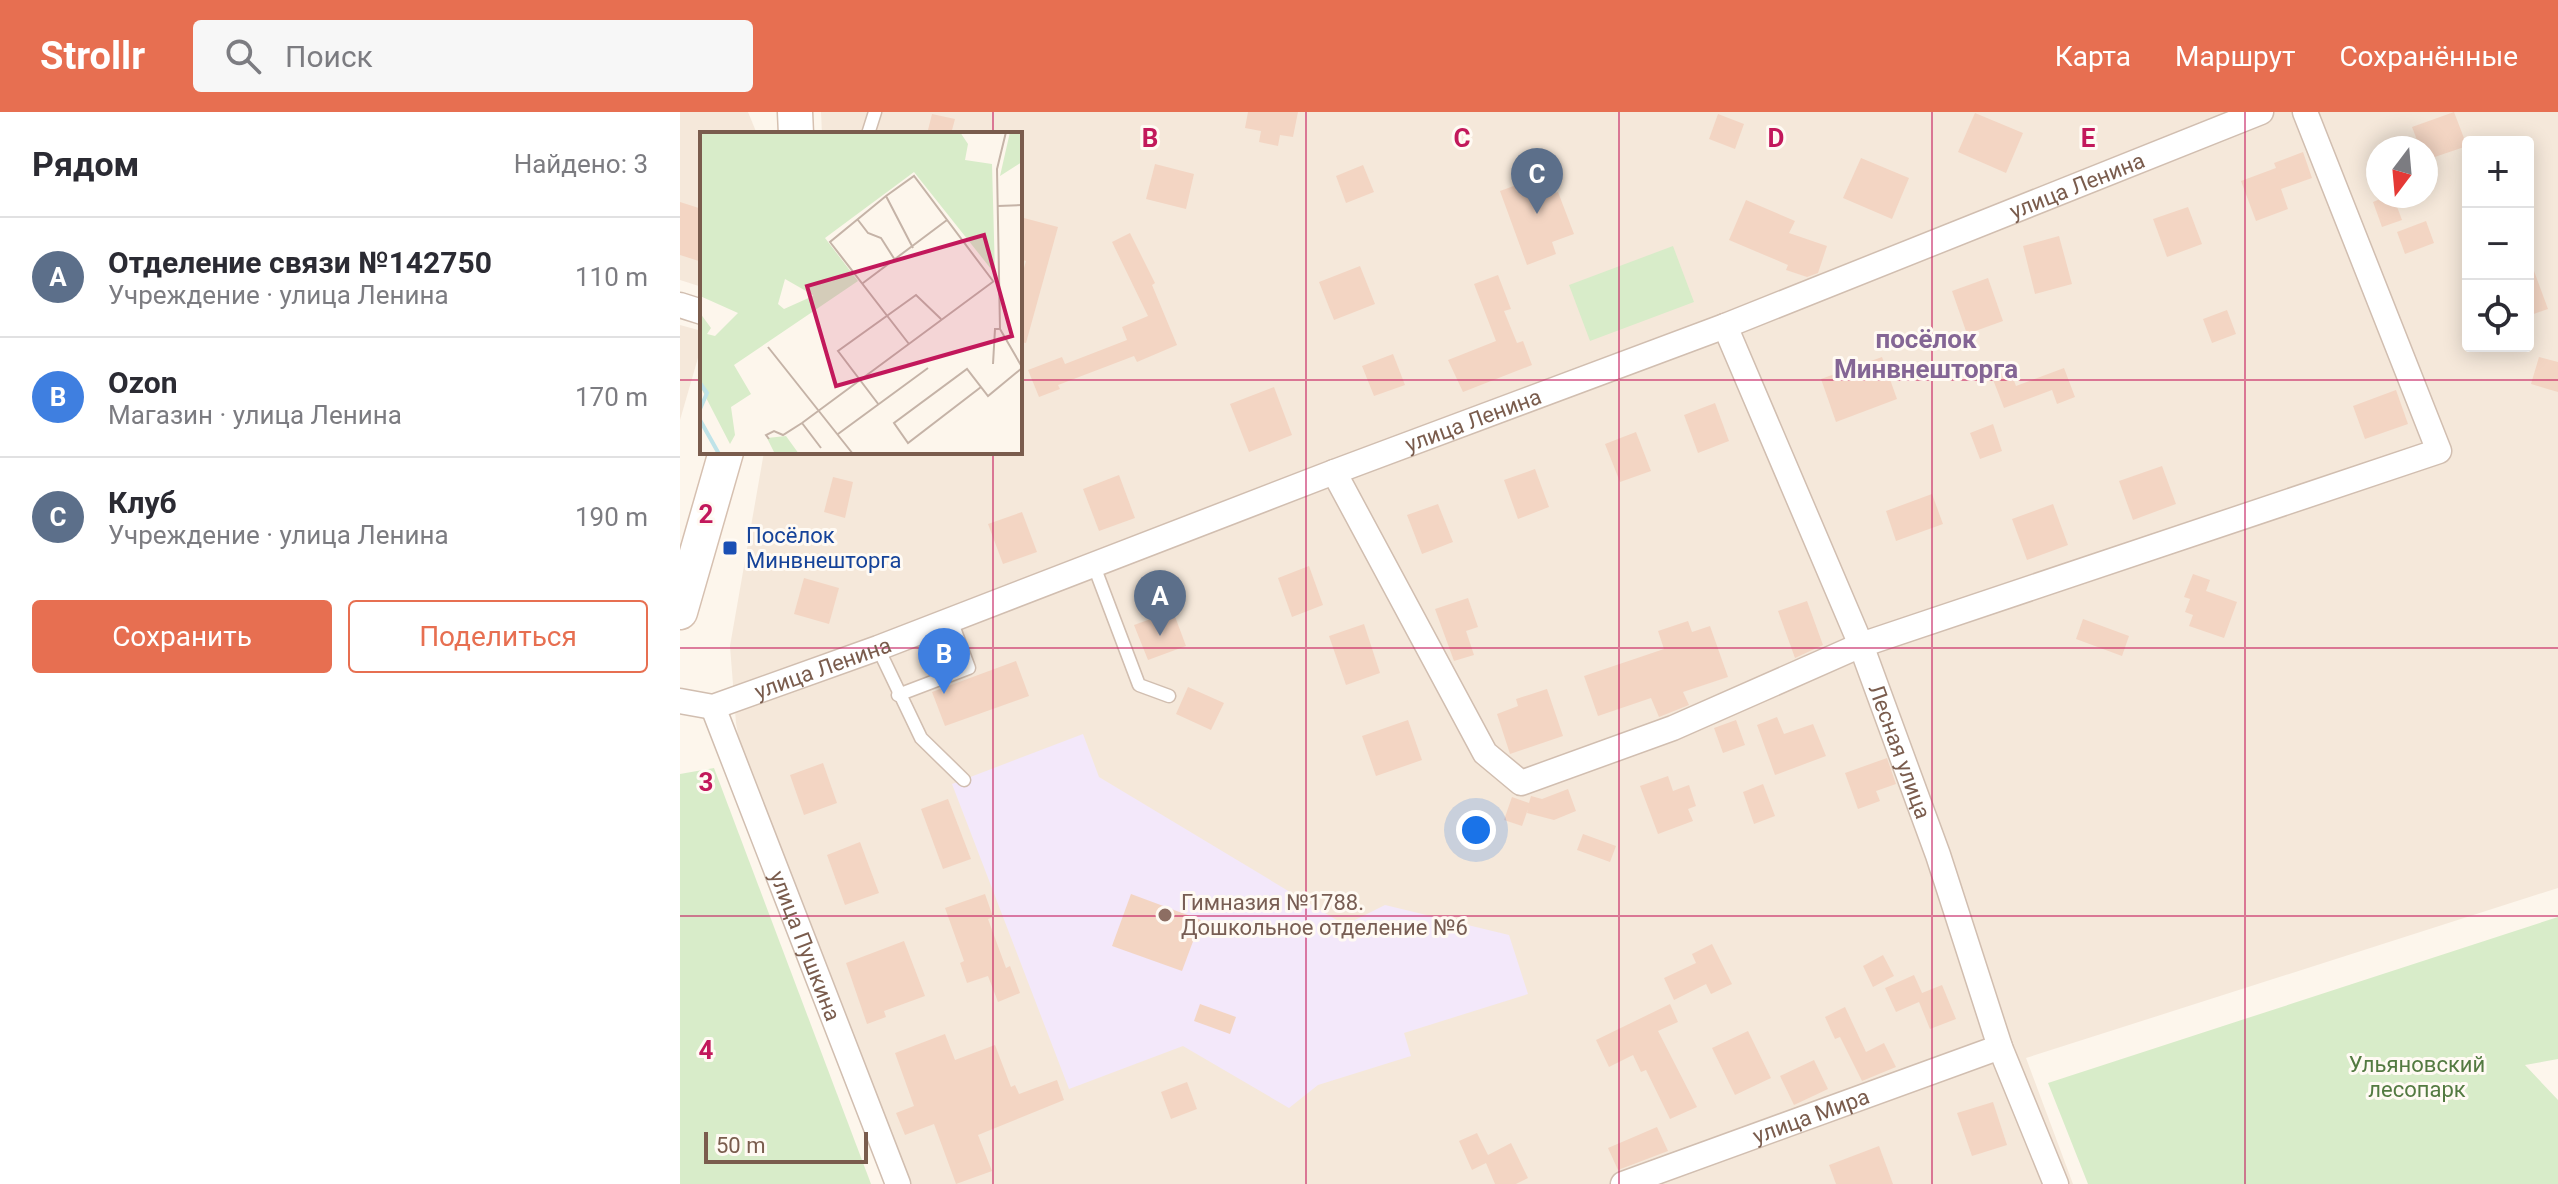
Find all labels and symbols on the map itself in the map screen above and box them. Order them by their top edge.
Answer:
text: B [1142,123,1158,153]
text: C [1453,123,1471,153]
text: D [1768,123,1784,153]
text: E [2081,123,2096,153]
inset map [700,132,1022,454]
north arrow [2366,136,2438,208]
street label: улица Ленина [2006,147,2148,224]
pin: C [1511,148,1563,214]
district label: посёлок Минвнешторга [1834,324,2018,384]
street label: улица Ленина [1402,383,1544,457]
text: 2 [699,499,713,529]
place label: Посёлок Минвнешторга [746,523,902,573]
marker: Посёлок Минвнешторга [721,539,739,557]
pin: A [1134,570,1186,636]
pin: B [918,628,970,694]
street label: улица Ленина [751,632,894,704]
street label: Лесная улица [1864,681,1936,822]
text: 3 [699,767,713,797]
your location [1456,810,1496,850]
street label: улица Пушкина [765,867,846,1024]
place label: Гимназия №1788. Дошкольное отделение №6 [1181,890,1468,940]
marker: Гимназия №1788. Дошкольное отделение №6 [1156,906,1174,924]
text: 4 [699,1035,714,1065]
park label: Ульяновский лесопарк [2349,1052,2485,1102]
street label: улица Мира [1749,1083,1873,1148]
scale bar [704,1128,868,1164]

